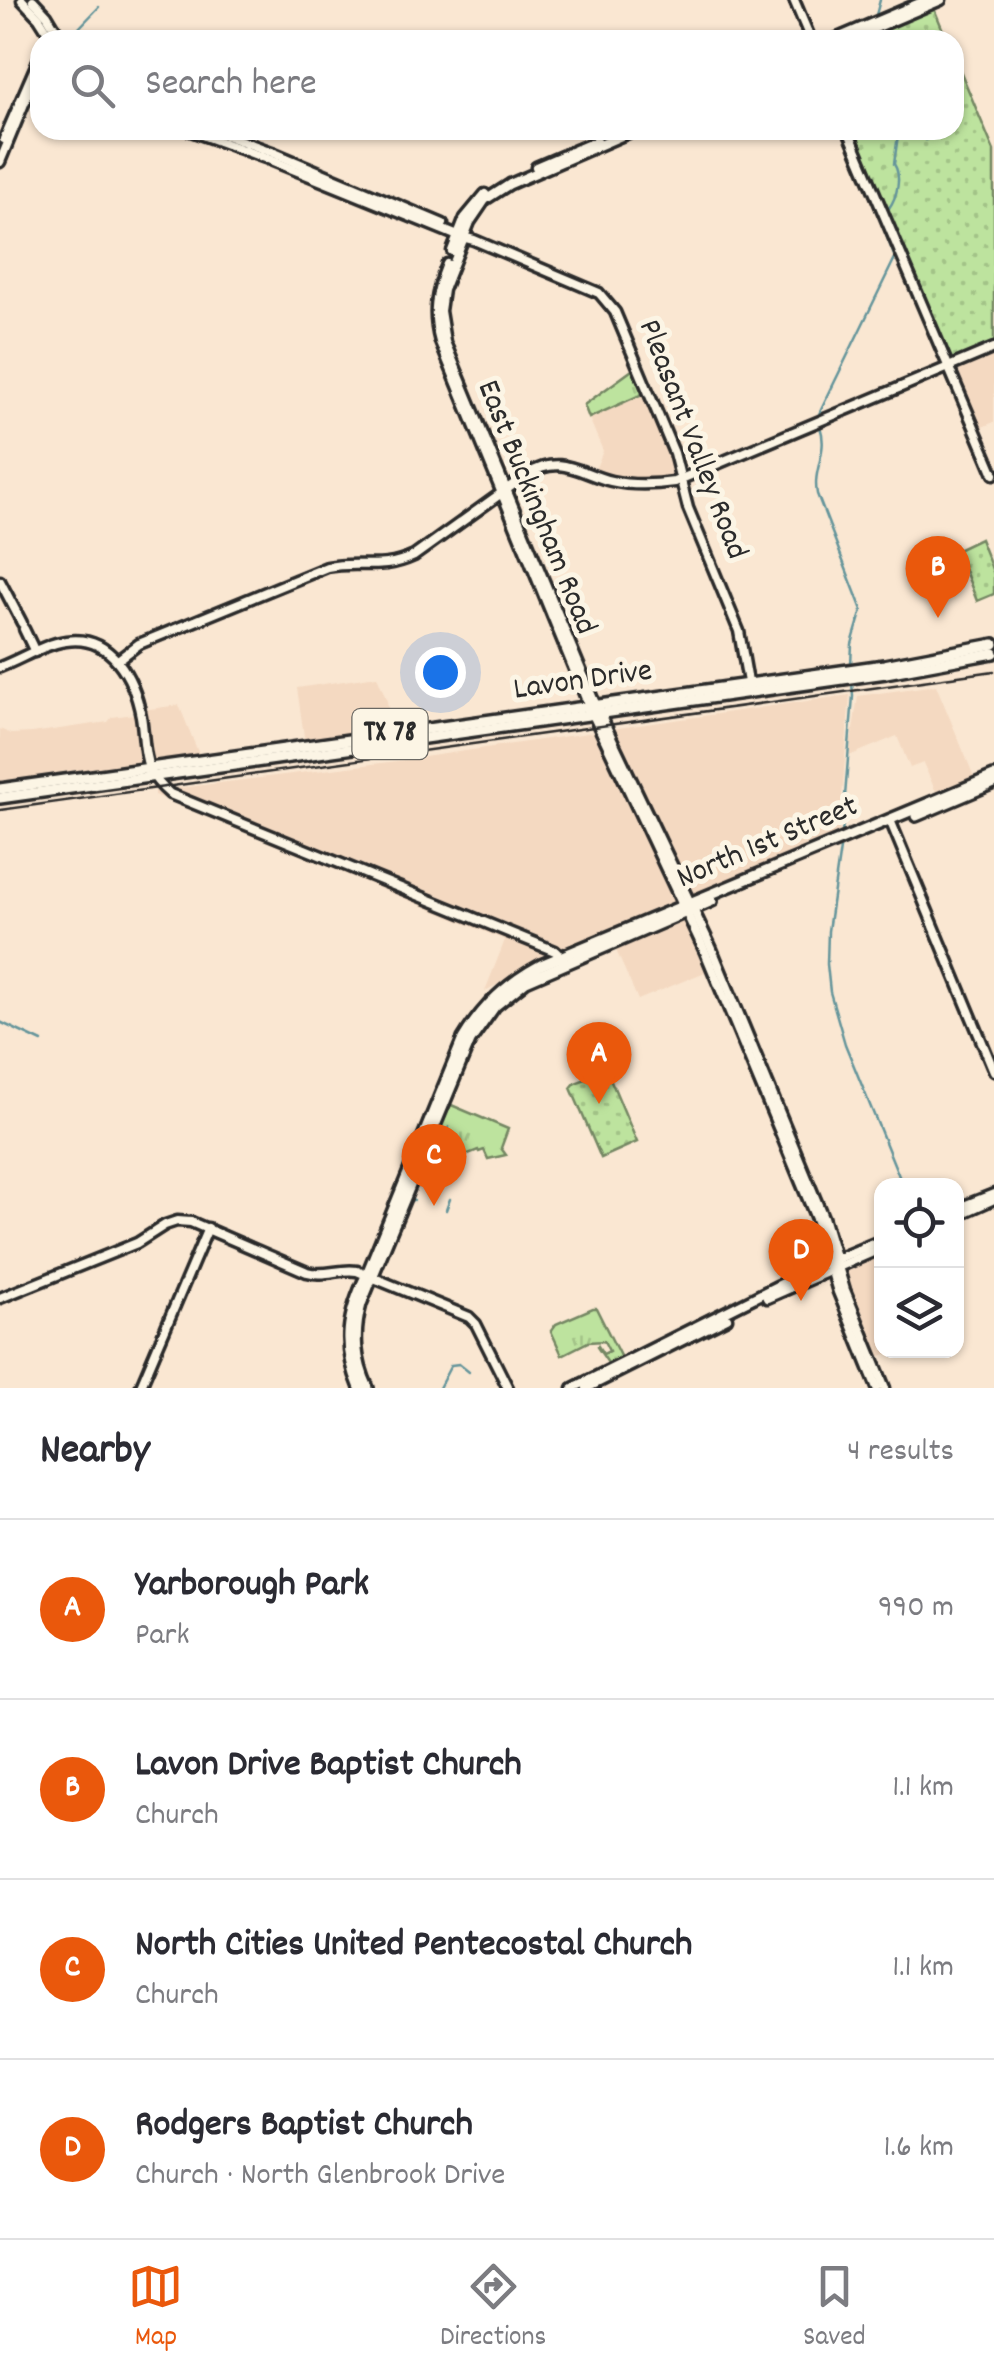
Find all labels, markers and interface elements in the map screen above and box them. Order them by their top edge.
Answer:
search box [30,30,964,140]
icon: search [65,58,120,113]
text: Search here [145,58,317,113]
street label: Pleasant Valley Road [624,313,758,567]
street label: East Buckingham Road [463,374,607,642]
pin: B [906,536,970,618]
your location [415,647,466,698]
street label: Lavon Drive [511,650,655,714]
road number: TX 78 [352,709,428,759]
street label: North 1st Street [670,785,866,903]
pin: A [566,1022,632,1104]
pin: C [402,1124,466,1206]
map controls [874,1178,964,1358]
button: locate [874,1178,964,1268]
pin: D [768,1218,834,1301]
button: layers [874,1268,964,1358]
text: Nearby [40,1423,150,1483]
text: 4 results [847,1430,954,1476]
text: Yarborough Park [135,1559,369,1614]
text: A [64,1586,81,1632]
text: 990 m [878,1586,954,1632]
text: Park [135,1614,190,1660]
text: Lavon Drive Baptist Church [135,1739,522,1794]
text: B [65,1766,80,1812]
text: 1.1 km [892,1766,954,1812]
text: Church [135,1794,219,1840]
text: North Cities United Pentecostal Church [135,1919,693,1974]
text: C [65,1946,80,1992]
text: 1.1 km [892,1946,954,1992]
text: Church [135,1974,219,2020]
text: Rodgers Baptist Church [135,2099,473,2154]
text: D [64,2126,81,2172]
text: 1.6 km [884,2126,954,2172]
text: Church · North Glenbrook Drive [135,2154,505,2200]
tab: Map [128,2259,183,2359]
tab: Directions [440,2259,546,2359]
tab: Saved [803,2259,866,2359]

